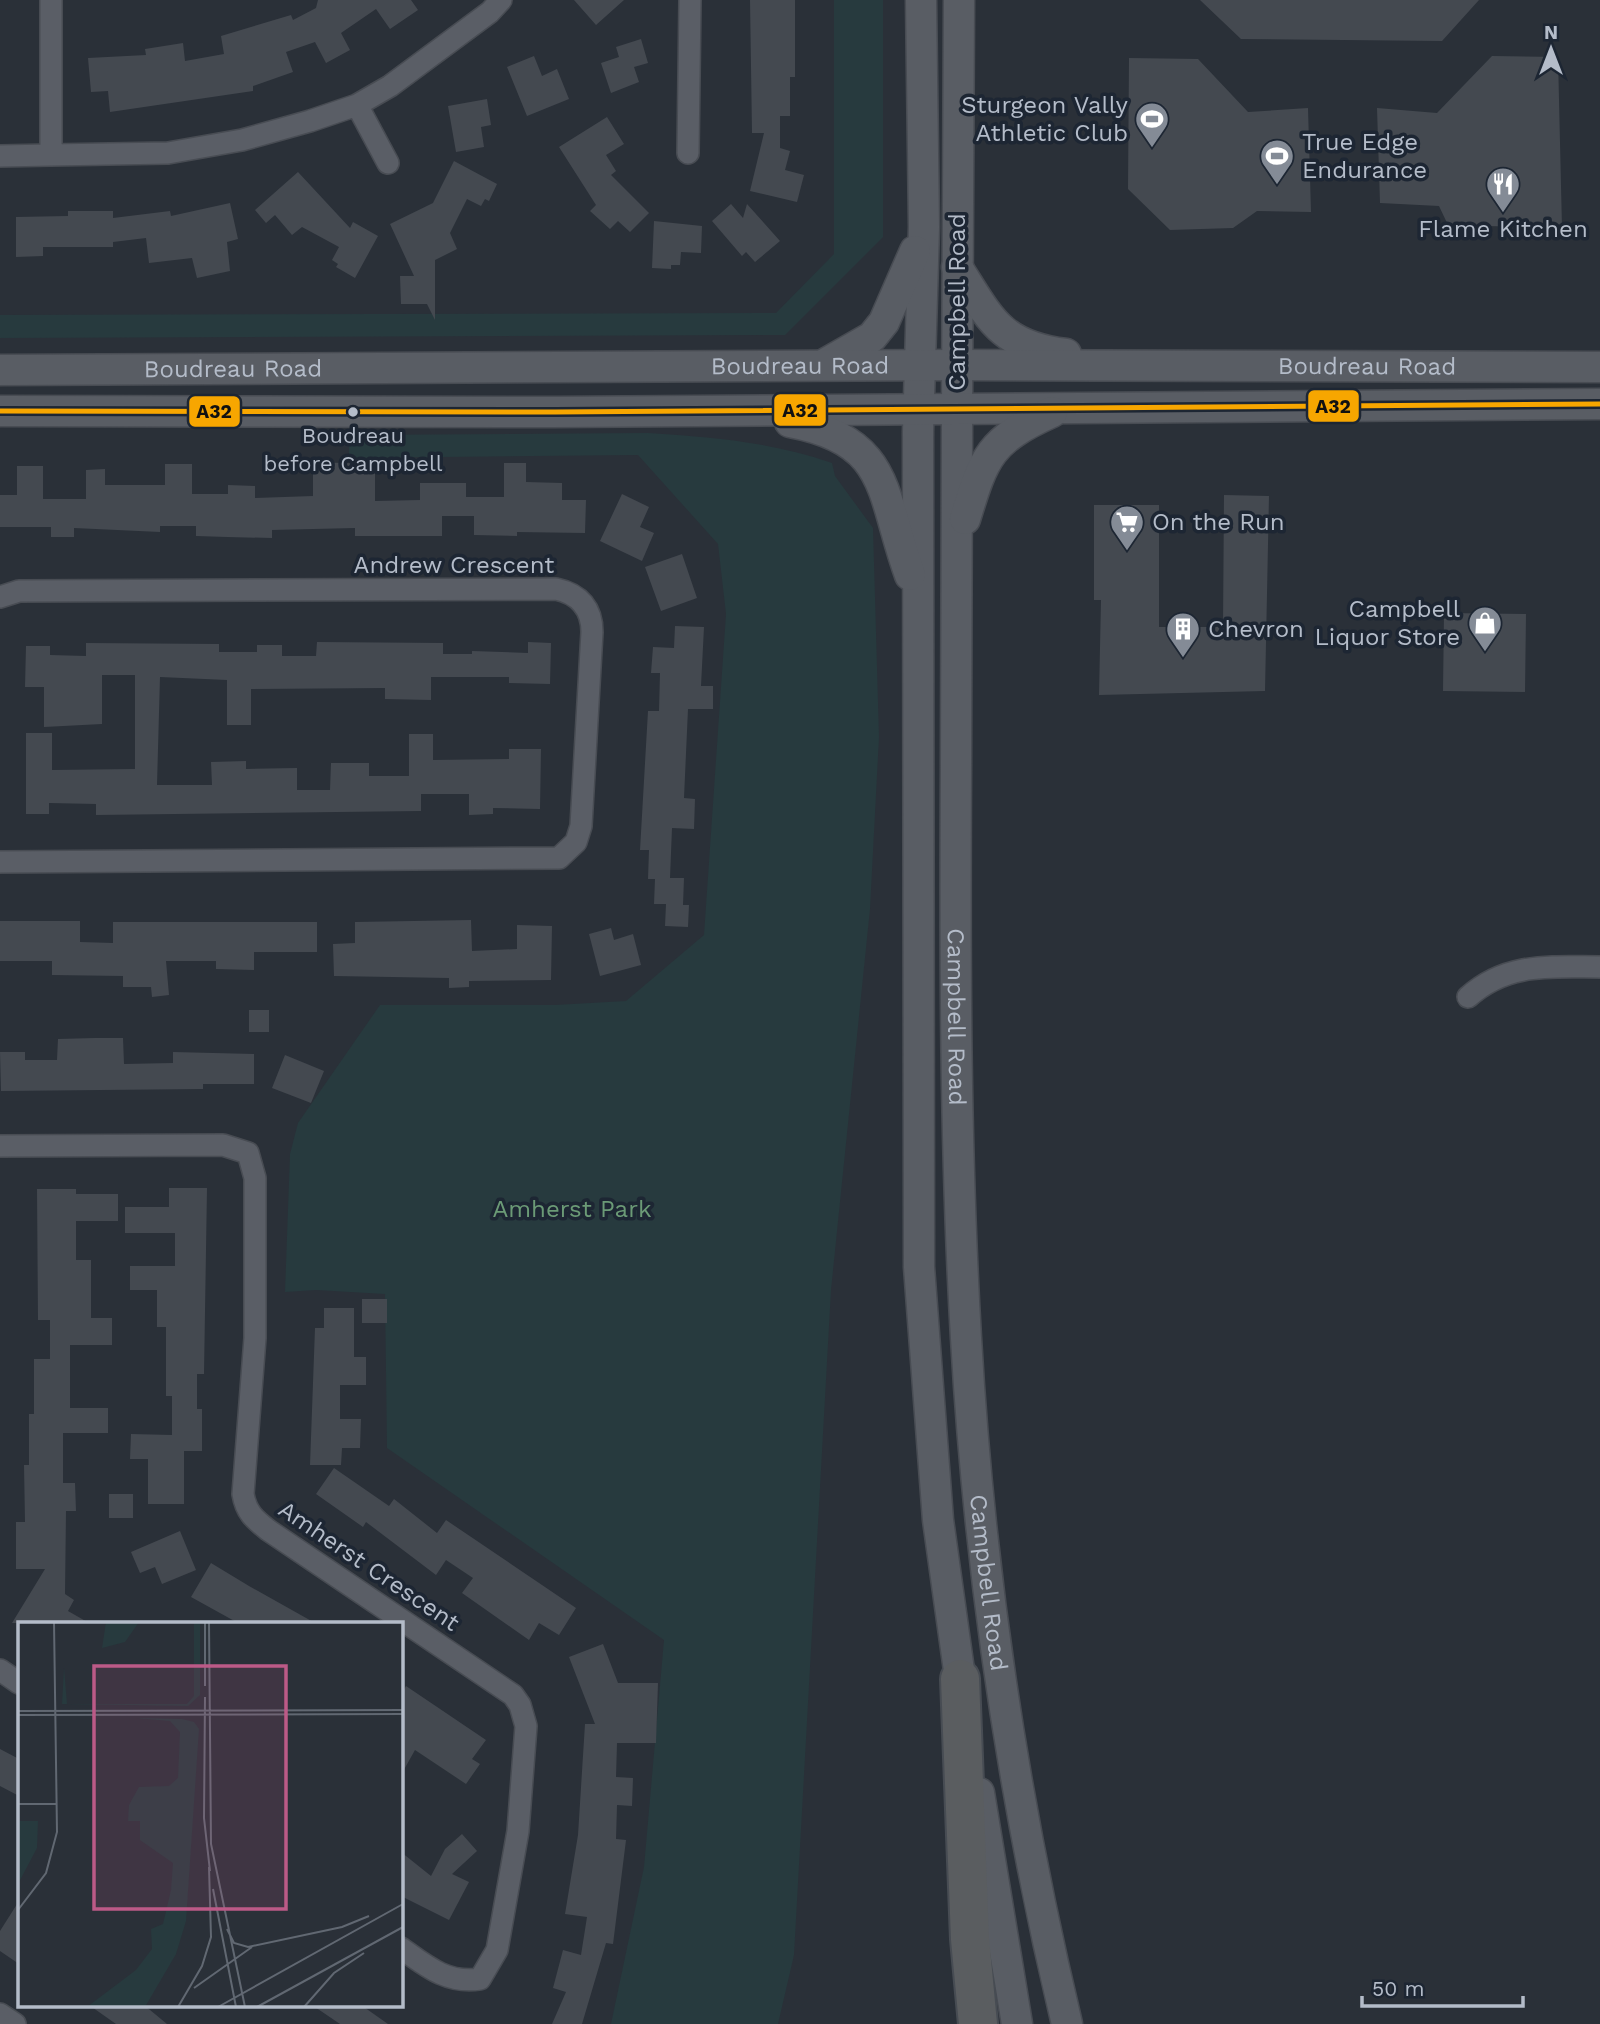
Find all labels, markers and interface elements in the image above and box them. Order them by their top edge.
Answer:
north arrow [1516,14,1586,84]
text: N [1544,21,1558,44]
place label: Sturgeon Vally Athletic Club [961,91,1129,147]
sports icon: Sturgeon Vally Athletic Club [1133,100,1171,149]
place label: True Edge Endurance [1302,128,1427,184]
sports icon: True Edge Endurance [1258,137,1296,186]
restaurant icon: Flame Kitchen [1484,165,1522,214]
street label: Campbell Road [943,213,971,391]
place label: Flame Kitchen [1418,215,1588,243]
street label: Boudreau Road [711,351,889,380]
street label: Boudreau Road [1278,352,1456,381]
street label: Boudreau Road [144,354,322,383]
line badge: A32 [1307,389,1360,423]
line badge: A32 [773,393,827,427]
line badge: A32 [188,395,241,428]
text: A32 [1315,395,1351,418]
text: A32 [782,399,818,422]
text: A32 [196,400,232,423]
marker: Boudreau before Campbell [346,405,360,419]
place label: Boudreau before Campbell [264,423,443,476]
supermarket icon: On the Run [1108,503,1146,552]
place label: On the Run [1152,508,1285,536]
street label: Andrew Crescent [354,551,554,579]
place label: Campbell Liquor Store [1314,595,1461,651]
shop icon: Campbell Liquor Store [1466,604,1504,653]
building icon: Chevron [1164,610,1202,659]
place label: Chevron [1208,615,1304,643]
street label: Campbell Road [942,928,971,1106]
park label: Amherst Park [492,1195,652,1223]
street label: Campbell Road [964,1493,1013,1673]
street label: Amherst Crescent [273,1495,465,1637]
inset map [18,1622,402,2007]
scale bar [1362,1965,1523,2009]
text: 50 m [1372,1976,1424,2001]

